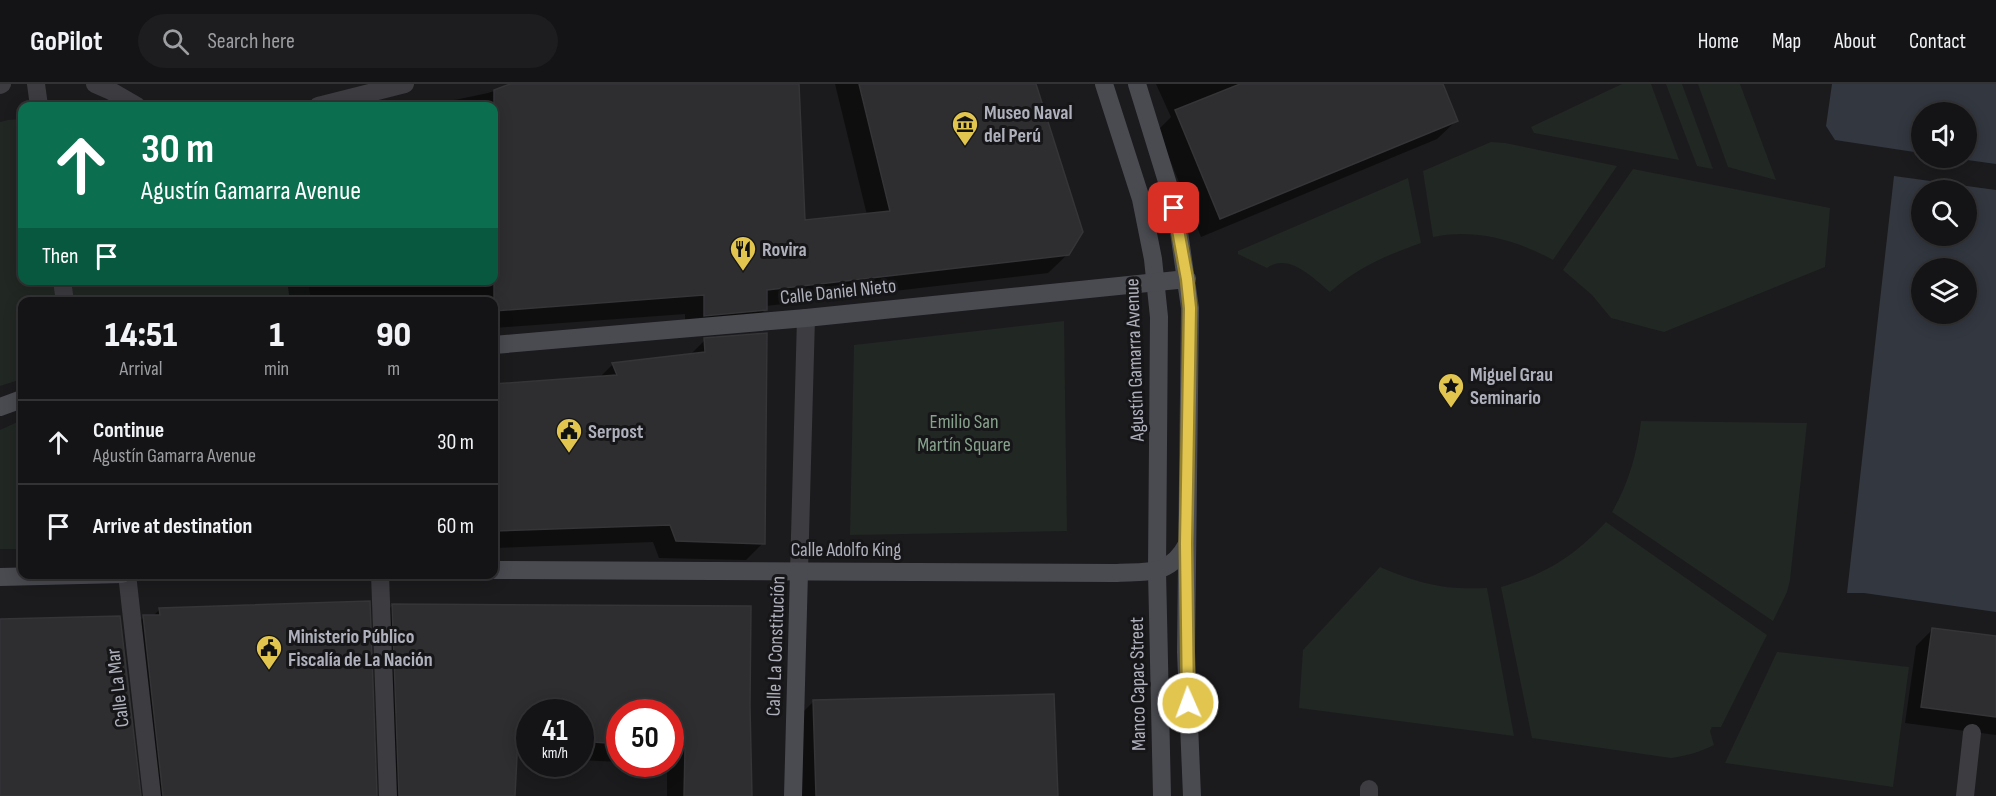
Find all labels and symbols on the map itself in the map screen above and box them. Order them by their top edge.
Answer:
place label: Museo Naval del Perú [984,101,1073,148]
museum icon: Museo Naval del Perú [950,109,980,147]
pin [1148,182,1199,233]
restaurant icon: Rovira [728,234,758,272]
place label: Rovira [762,238,807,262]
street label: Calle Daniel Nieto [779,274,897,310]
street label: Agustín Gamarra Avenue [1120,278,1150,443]
place label: Miguel Grau Seminario [1470,363,1553,410]
place icon: Miguel Grau Seminario [1436,371,1466,409]
park label: Emilio San Martín Square [917,410,1011,457]
public building icon: Serpost [554,416,584,454]
place label: Serpost [588,420,644,444]
street label: Calle Adolfo King [791,538,901,562]
street label: Calle La Constitución [762,575,790,717]
street label: Manco Capac Street [1125,617,1151,751]
place label: Ministerio Público Fiscalía de La Nación [288,625,433,672]
public building icon: Ministerio Público Fiscalía de La Nación [254,633,284,671]
street label: Calle La Mar [101,647,135,729]
position arrow [1156,671,1220,735]
speed limit sign: 50 [606,699,684,777]

